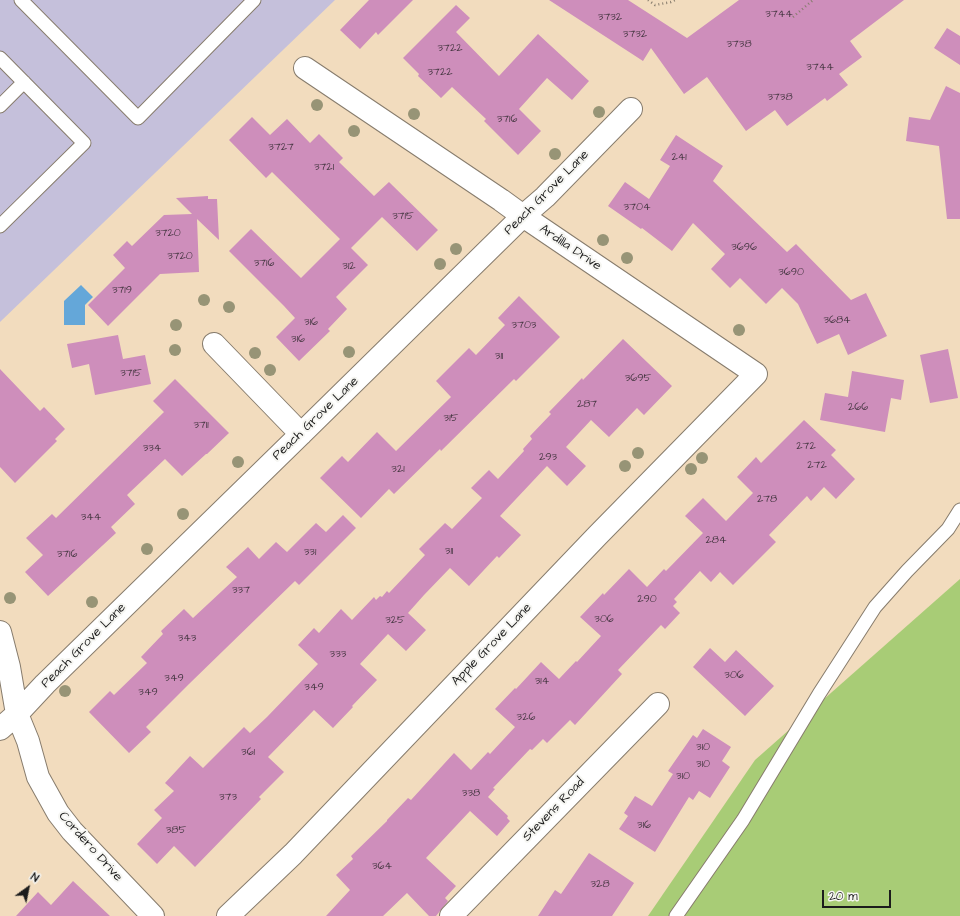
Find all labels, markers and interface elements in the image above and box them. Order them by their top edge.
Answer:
house number: 3744 [765,8,793,22]
house number: 3732 [598,11,622,25]
house number: 3732 [623,28,647,42]
house number: 3738 [726,38,752,52]
house number: 3722 [438,42,462,56]
house number: 3744 [806,61,834,75]
house number: 3722 [428,66,452,80]
house number: 3738 [767,91,793,105]
house number: 3716 [497,113,517,127]
house number: 3727 [268,141,294,155]
street label: Peach Grove Lane [501,147,593,239]
house number: 241 [671,151,687,165]
house number: 3721 [314,161,334,175]
house number: 3704 [624,201,650,215]
house number: 3715 [392,210,414,224]
street label: Ardilla Drive [536,222,604,274]
house number: 3720 [155,227,181,241]
house number: 3696 [731,241,757,255]
house number: 3720 [167,250,193,264]
house number: 3716 [254,257,274,271]
house number: 312 [342,260,356,274]
house number: 3690 [778,266,804,280]
house number: 3719 [112,284,132,298]
house number: 3684 [823,314,851,328]
house number: 316 [304,316,318,330]
house number: 3703 [512,319,536,333]
house number: 316 [291,333,305,347]
house number: 311 [495,350,503,364]
house number: 3715 [120,367,142,381]
house number: 3695 [625,372,651,386]
street label: Peach Grove Lane [270,374,362,464]
house number: 287 [577,398,597,412]
house number: 266 [848,401,868,415]
house number: 315 [444,412,458,426]
house number: 3711 [193,419,209,433]
house number: 272 [796,440,816,454]
house number: 334 [143,442,161,456]
house number: 293 [539,451,557,465]
house number: 272 [807,459,827,473]
house number: 321 [391,463,405,477]
house number: 278 [757,493,777,507]
house number: 344 [81,511,101,525]
house number: 284 [706,534,726,548]
house number: 311 [445,545,453,559]
house number: 331 [304,546,316,560]
house number: 3716 [57,548,77,562]
house number: 337 [232,584,250,598]
house number: 290 [637,593,657,607]
street label: Peach Grove Lane [38,600,130,692]
street label: Apple Grove Lane [449,600,535,690]
house number: 306 [594,613,614,627]
house number: 325 [385,614,405,628]
house number: 343 [178,632,196,646]
house number: 333 [330,648,346,662]
house number: 306 [724,669,744,683]
house number: 349 [164,672,184,686]
house number: 314 [535,675,549,689]
house number: 349 [304,681,324,695]
house number: 349 [138,686,158,700]
house number: 326 [517,711,535,725]
house number: 310 [696,741,710,755]
house number: 361 [241,746,255,760]
house number: 310 [696,758,710,772]
house number: 310 [676,770,690,784]
street label: Stevens Road [520,775,588,845]
house number: 338 [462,787,480,801]
house number: 373 [219,791,237,805]
street label: Cordero Drive [55,809,125,885]
house number: 316 [637,819,651,833]
house number: 385 [166,824,186,838]
house number: 364 [372,860,392,874]
north arrow [8,868,48,908]
text: N [28,869,42,886]
house number: 328 [590,878,610,892]
scale bar [824,882,893,908]
text: 20 m [829,888,858,905]

